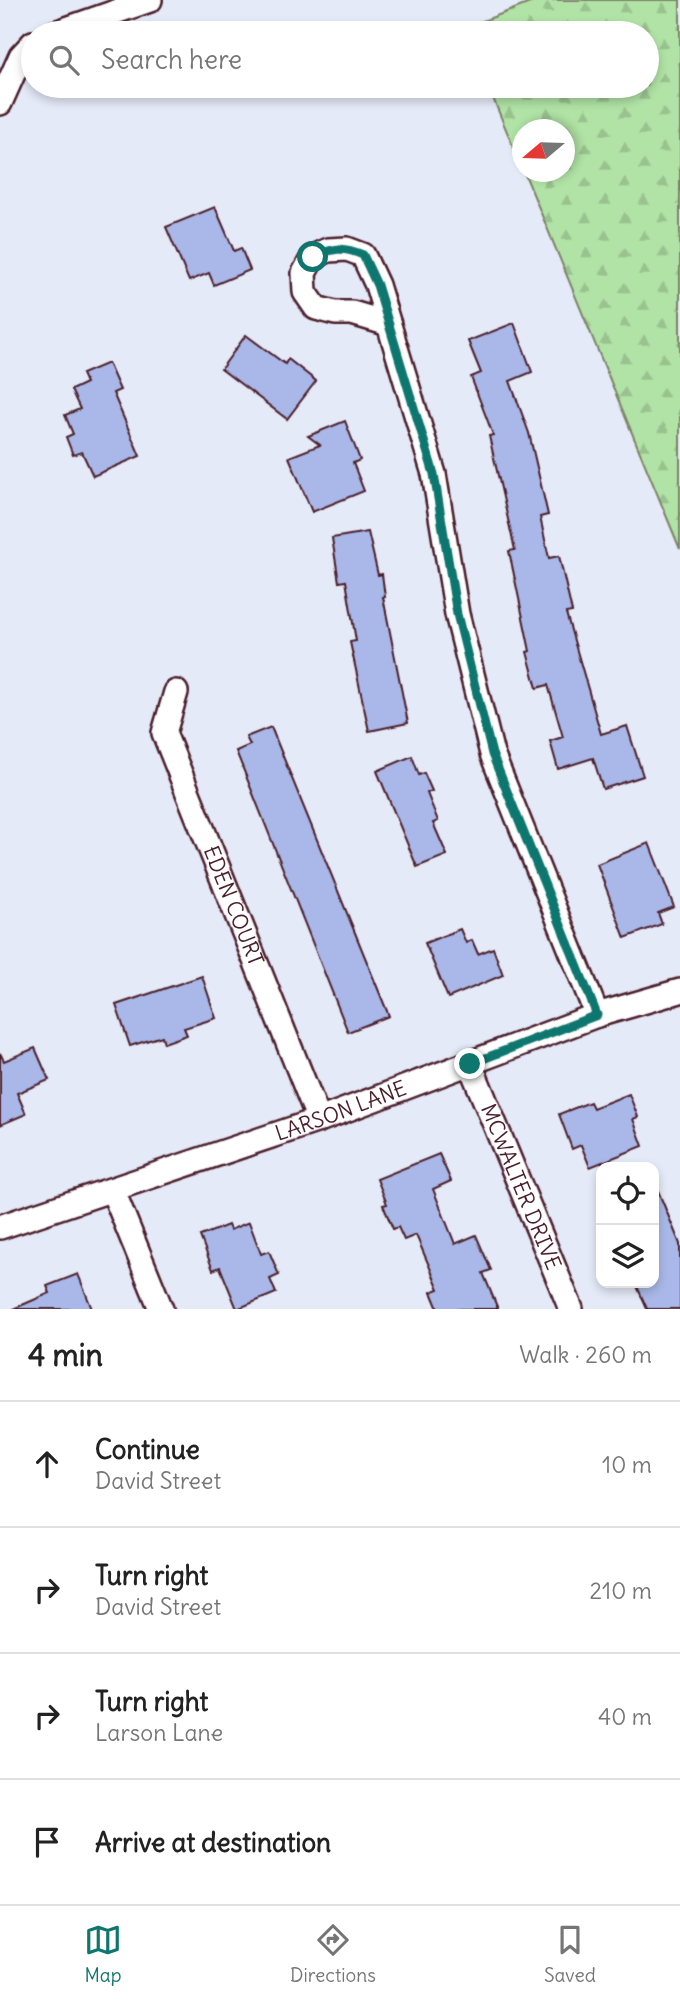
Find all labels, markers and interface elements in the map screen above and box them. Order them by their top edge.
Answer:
search box [21,21,659,98]
icon: search [45,41,83,79]
text: Search here [101,43,242,76]
north arrow [512,119,575,182]
route start [297,241,328,272]
street label: EDEN COURT [198,842,270,970]
route end [454,1048,485,1079]
street label: LARSON LANE [272,1074,410,1147]
street label: MCWALTER DRIVE [475,1100,567,1274]
map controls [596,1162,659,1288]
button: locate [596,1162,659,1225]
button: layers [596,1225,659,1288]
text: 4 min [28,1336,103,1374]
text: Walk · 260 m [519,1340,652,1369]
text: Continue [95,1433,200,1466]
icon: ahead [28,1445,66,1483]
text: 10 m [602,1450,652,1479]
text: David Street [95,1466,221,1495]
text: Turn right [95,1559,208,1592]
icon: right [28,1571,66,1609]
text: 210 m [589,1576,652,1605]
text: David Street [95,1592,221,1621]
text: Turn right [95,1685,208,1718]
icon: right [28,1697,66,1735]
text: 40 m [598,1702,652,1731]
text: Larson Lane [95,1718,223,1747]
icon: arrive [28,1823,66,1861]
text: Arrive at destination [95,1826,331,1859]
tab: Map [84,1921,122,1987]
tab: Directions [290,1921,376,1987]
tab: Saved [544,1921,596,1987]

